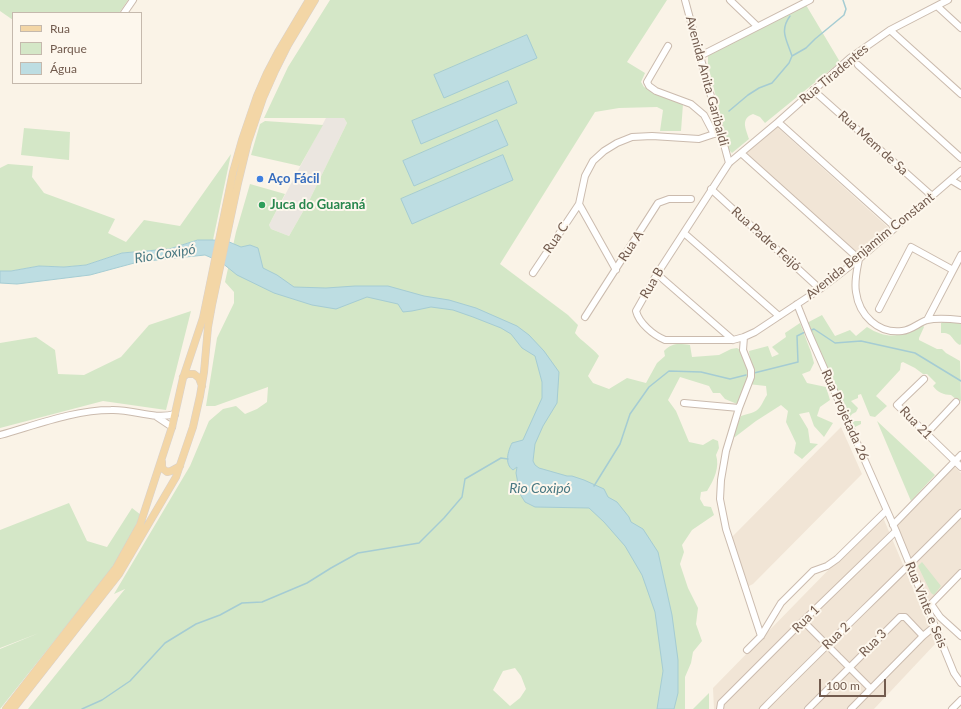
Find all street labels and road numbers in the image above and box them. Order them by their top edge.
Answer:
street label: Avenida Anita Garibaldi [682,14,732,148]
street label: Rua Tiradentes [796,41,872,107]
street label: Rua Mem de Sa [835,108,911,178]
street label: Avenida Benjamim Constant [803,189,937,303]
street label: Rua Padre Feijó [728,204,804,274]
street label: Rua C [540,220,572,256]
street label: Rua A [615,228,647,264]
street label: Rua B [637,265,667,301]
street label: Rua Projetada 26 [818,367,872,463]
street label: Rua 21 [896,403,936,443]
street label: Rua Vinte e Seis [902,560,950,650]
street label: Rua 1 [789,602,823,636]
street label: Rua 2 [819,619,853,653]
street label: Rua 3 [856,626,890,660]

